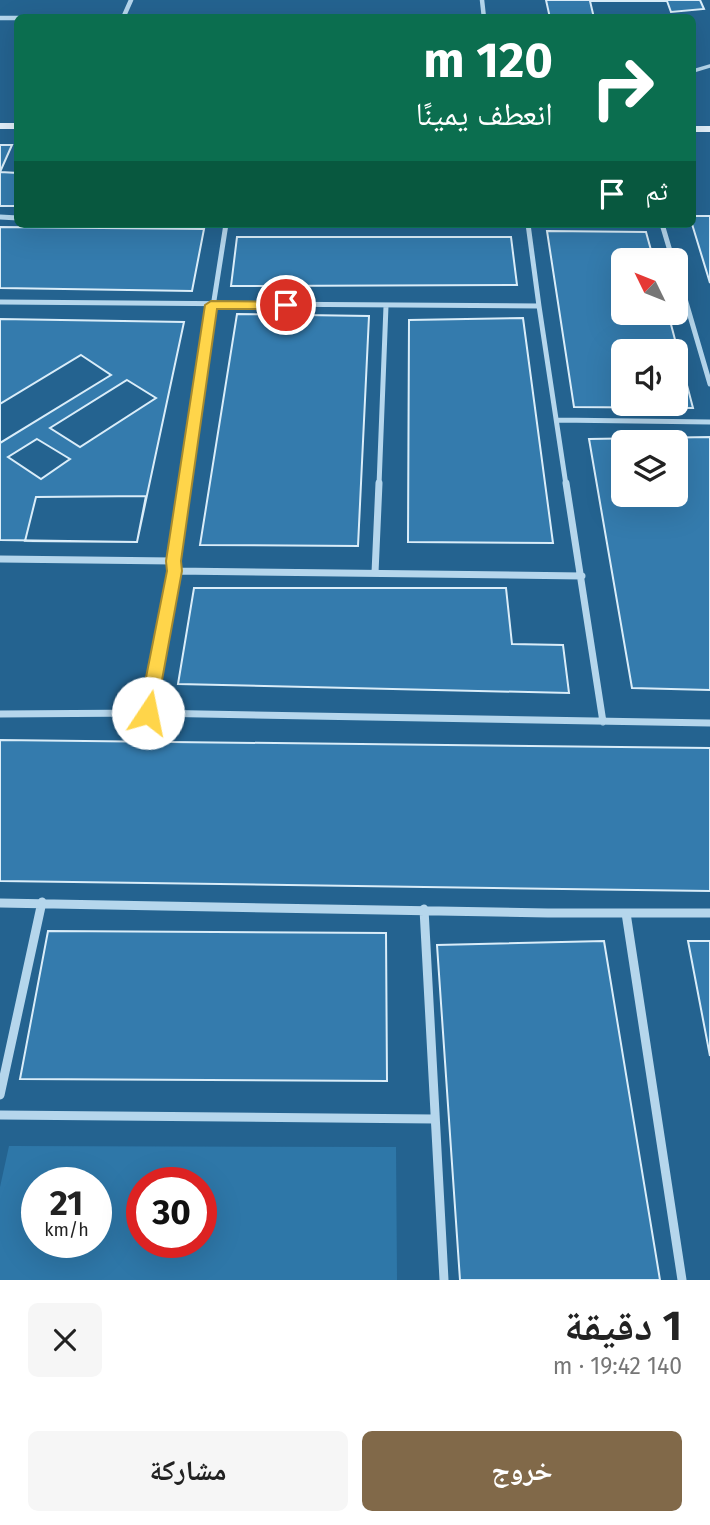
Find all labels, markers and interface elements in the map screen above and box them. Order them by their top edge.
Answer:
text: 120 m [423,31,553,90]
icon: right [577,42,668,133]
text: انعطف يمينًا [415,95,553,133]
icon: arrive [593,175,631,213]
text: ثم [645,176,668,207]
north arrow [611,248,688,326]
map controls [611,248,688,507]
pin [256,275,316,335]
icon: arrive [267,286,305,324]
button: sound [611,339,688,416]
button: layers [611,430,688,507]
position arrow [111,676,185,750]
speed limit sign: 30 [126,1167,217,1258]
text: 21 [50,1182,83,1224]
text: km/h [44,1219,89,1241]
text: 1 دقيقة [564,1301,682,1351]
button: close [28,1303,102,1377]
text: 140 m · 19:42 [553,1352,682,1380]
button: مشاركة [28,1431,348,1511]
button: خروج [362,1431,682,1511]

